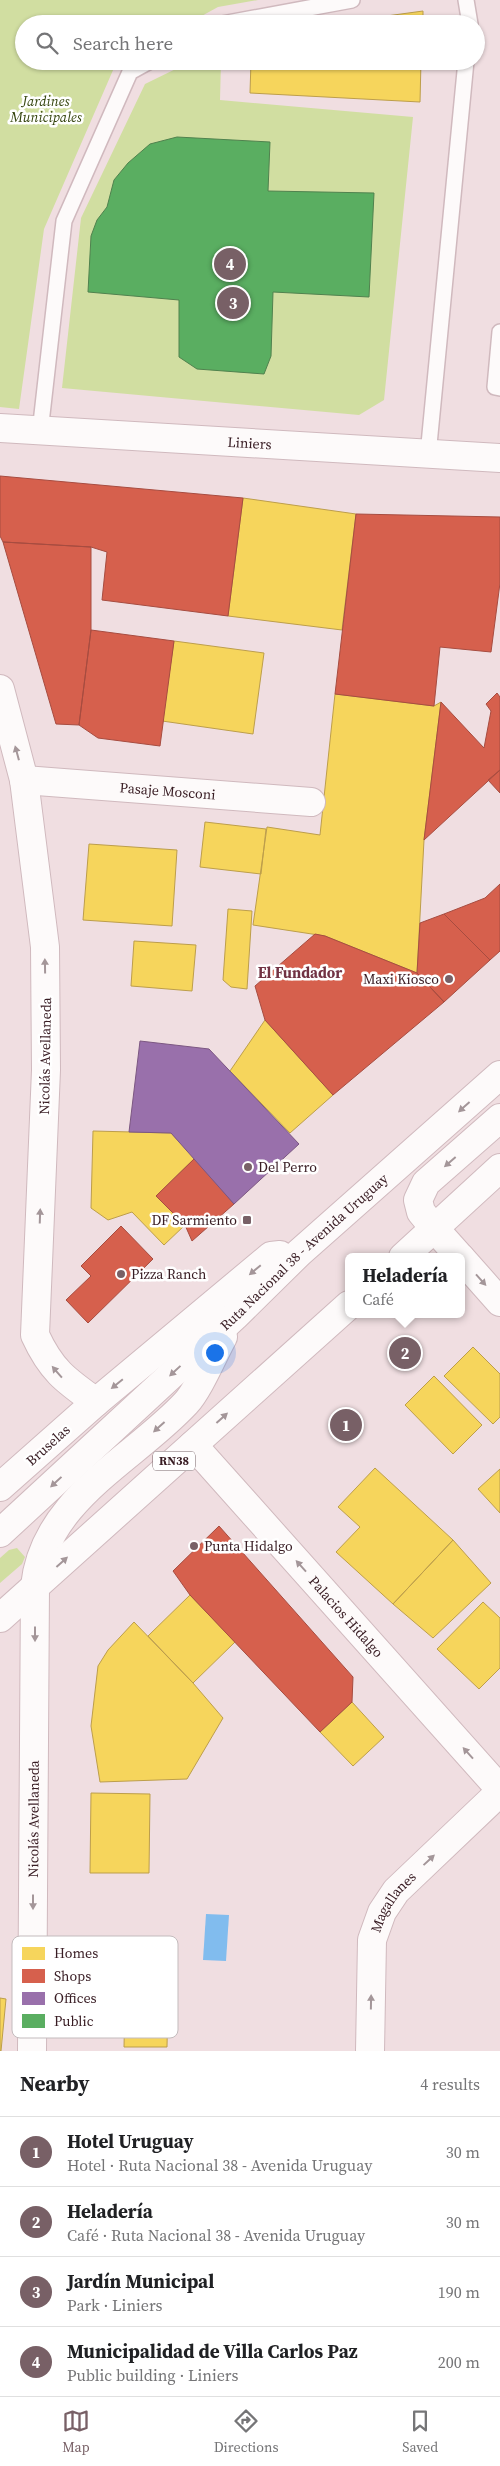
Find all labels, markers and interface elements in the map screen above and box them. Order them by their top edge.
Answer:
search box [15,15,485,70]
icon: search [33,29,61,57]
text: Search here [73,30,173,56]
park label: Jardines Municipales [9,91,83,127]
pin: 4 [214,245,246,283]
pin: 3 [217,284,249,322]
street label: Liniers [227,432,272,454]
one-way arrow [13,746,21,761]
street label: Pasaje Mosconi [119,777,216,805]
one-way arrow [41,958,49,974]
district label: El Fundador [258,962,342,983]
place label: Maxi Kiosco [363,969,439,989]
marker: Maxi Kiosco [443,973,455,985]
street label: Nicolás Avellaneda [34,996,56,1115]
one-way arrow [457,1102,470,1113]
one-way arrow [445,1156,457,1168]
place label: Del Perro [258,1157,317,1177]
marker: Del Perro [242,1161,254,1173]
street label: Ruta Nacional 38 - Avenida Uruguay [216,1168,393,1335]
one-way arrow [36,1208,44,1224]
place label: DF Sarmiento [151,1210,237,1230]
marker: DF Sarmiento [241,1214,253,1226]
popup [345,1253,465,1318]
text: Heladería [362,1262,448,1288]
place label: Pizza Ranch [131,1264,206,1284]
one-way arrow [249,1264,262,1275]
marker: Pizza Ranch [115,1268,127,1280]
one-way arrow [475,1274,486,1287]
text: Café [362,1288,394,1310]
pin: 2 [389,1334,421,1372]
your location [202,1340,228,1366]
one-way arrow [52,1365,63,1378]
one-way arrow [170,1365,182,1377]
one-way arrow [111,1379,124,1390]
pin: 1 [330,1406,362,1444]
one-way arrow [216,1413,229,1424]
street label: Bruselas [22,1420,74,1470]
one-way arrow [153,1421,165,1433]
road number: RN38 [153,1452,195,1470]
one-way arrow [50,1476,62,1487]
place label: Punta Hidalgo [204,1536,293,1556]
marker: Punta Hidalgo [188,1540,200,1552]
one-way arrow [55,1556,67,1568]
one-way arrow [296,1560,307,1573]
street label: Palacios Hidalgo [304,1571,388,1662]
one-way arrow [31,1627,39,1643]
one-way arrow [462,1747,473,1760]
street label: Nicolás Avellaneda [23,1759,44,1878]
one-way arrow [422,1854,434,1866]
street label: Magallanes [366,1867,420,1935]
one-way arrow [29,1894,37,1910]
legend [12,1936,178,2038]
text: Homes [54,1943,98,1963]
text: Shops [54,1966,91,1986]
text: Offices [54,1988,97,2008]
one-way arrow [367,1994,375,2010]
text: Public [54,2011,94,2031]
text: Nearby [20,2069,90,2098]
text: 4 results [420,2073,480,2095]
text: Hotel Uruguay [67,2128,194,2154]
text: 1 [32,2141,40,2163]
text: 30 m [446,2141,480,2163]
text: Hotel · Ruta Nacional 38 - Avenida Uruguay [67,2154,372,2176]
text: Heladería [67,2198,153,2224]
text: 2 [32,2211,40,2233]
text: 30 m [446,2211,480,2233]
text: Café · Ruta Nacional 38 - Avenida Uruguay [67,2224,365,2246]
text: Jardín Municipal [67,2268,214,2294]
text: 3 [32,2281,40,2303]
text: 190 m [438,2281,480,2303]
text: Park · Liniers [67,2294,163,2316]
text: Municipalidad de Villa Carlos Paz [67,2338,358,2364]
text: 4 [32,2351,40,2373]
text: 200 m [438,2351,480,2373]
text: Public building · Liniers [67,2364,238,2386]
tab: Map [62,2407,90,2457]
tab: Directions [214,2407,278,2457]
tab: Saved [402,2407,438,2457]

